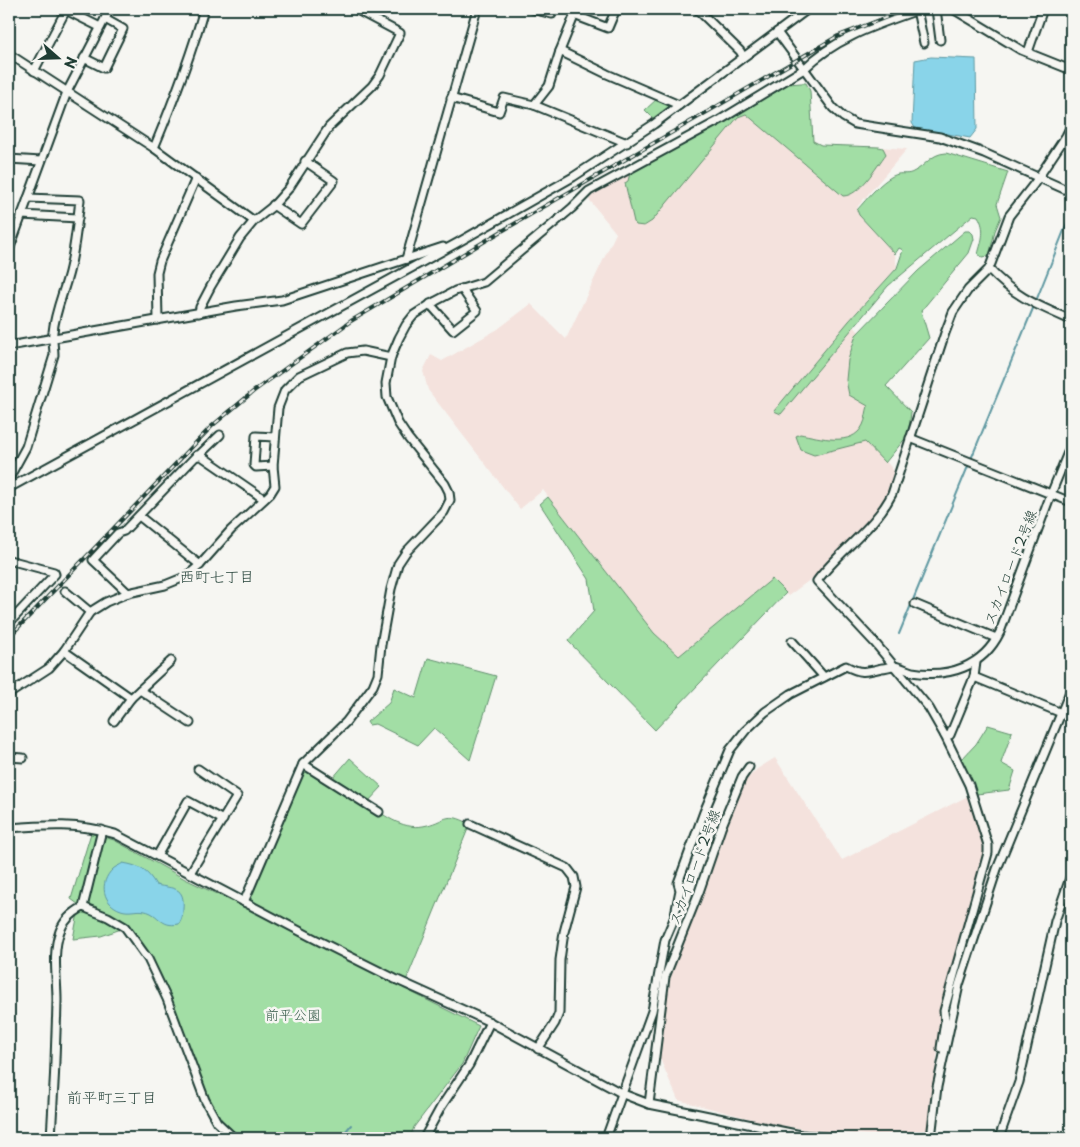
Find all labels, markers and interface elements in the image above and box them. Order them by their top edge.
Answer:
north arrow [32,32,82,82]
text: N [59,54,82,71]
street label: スカイロード2号線 [978,506,1042,628]
district label: 西町七丁目 [179,564,255,587]
street label: スカイロード2号線 [663,806,725,928]
park label: 前平公園 [265,1004,321,1025]
district label: 前平町三丁目 [67,1085,157,1108]

